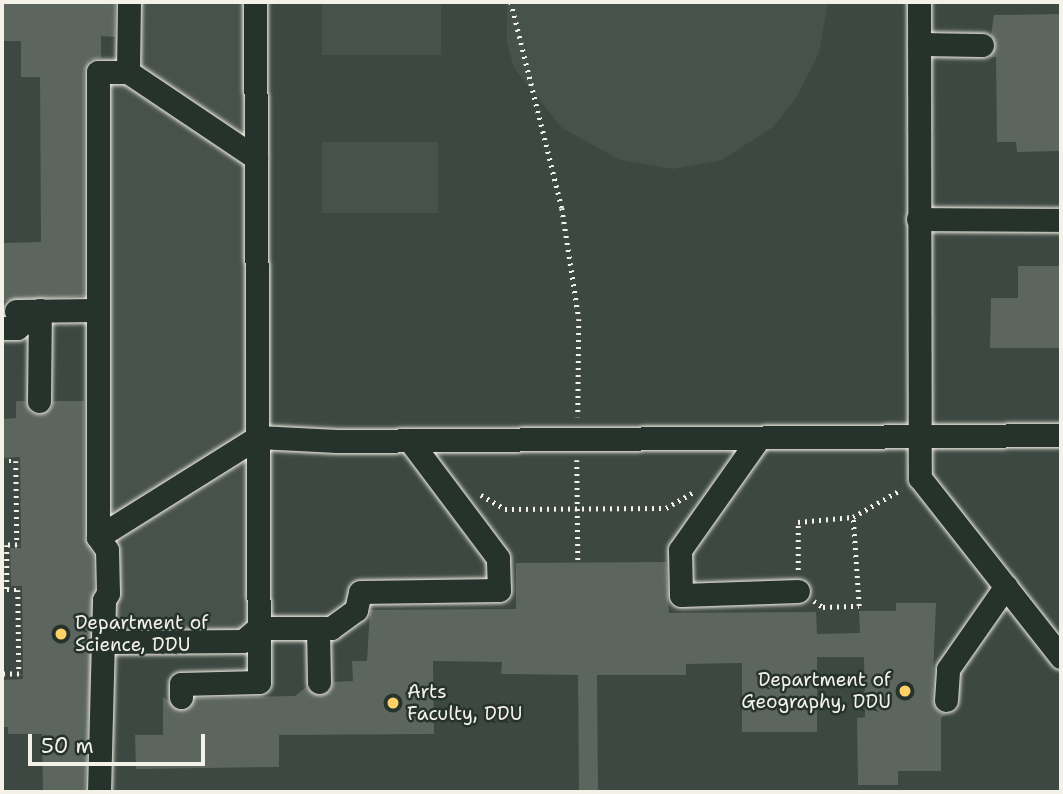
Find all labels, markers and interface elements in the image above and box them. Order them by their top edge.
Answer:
place label: Department of Science, DDU [75,612,208,656]
marker: Department of Science, DDU [53,626,69,642]
place label: Department of Geography, DDU [741,669,891,713]
place label: Arts Faculty, DDU [407,681,522,725]
marker: Department of Geography, DDU [897,683,913,699]
marker: Arts Faculty, DDU [385,695,401,711]
scale bar [32,720,208,764]
text: 50 m [41,732,94,760]

